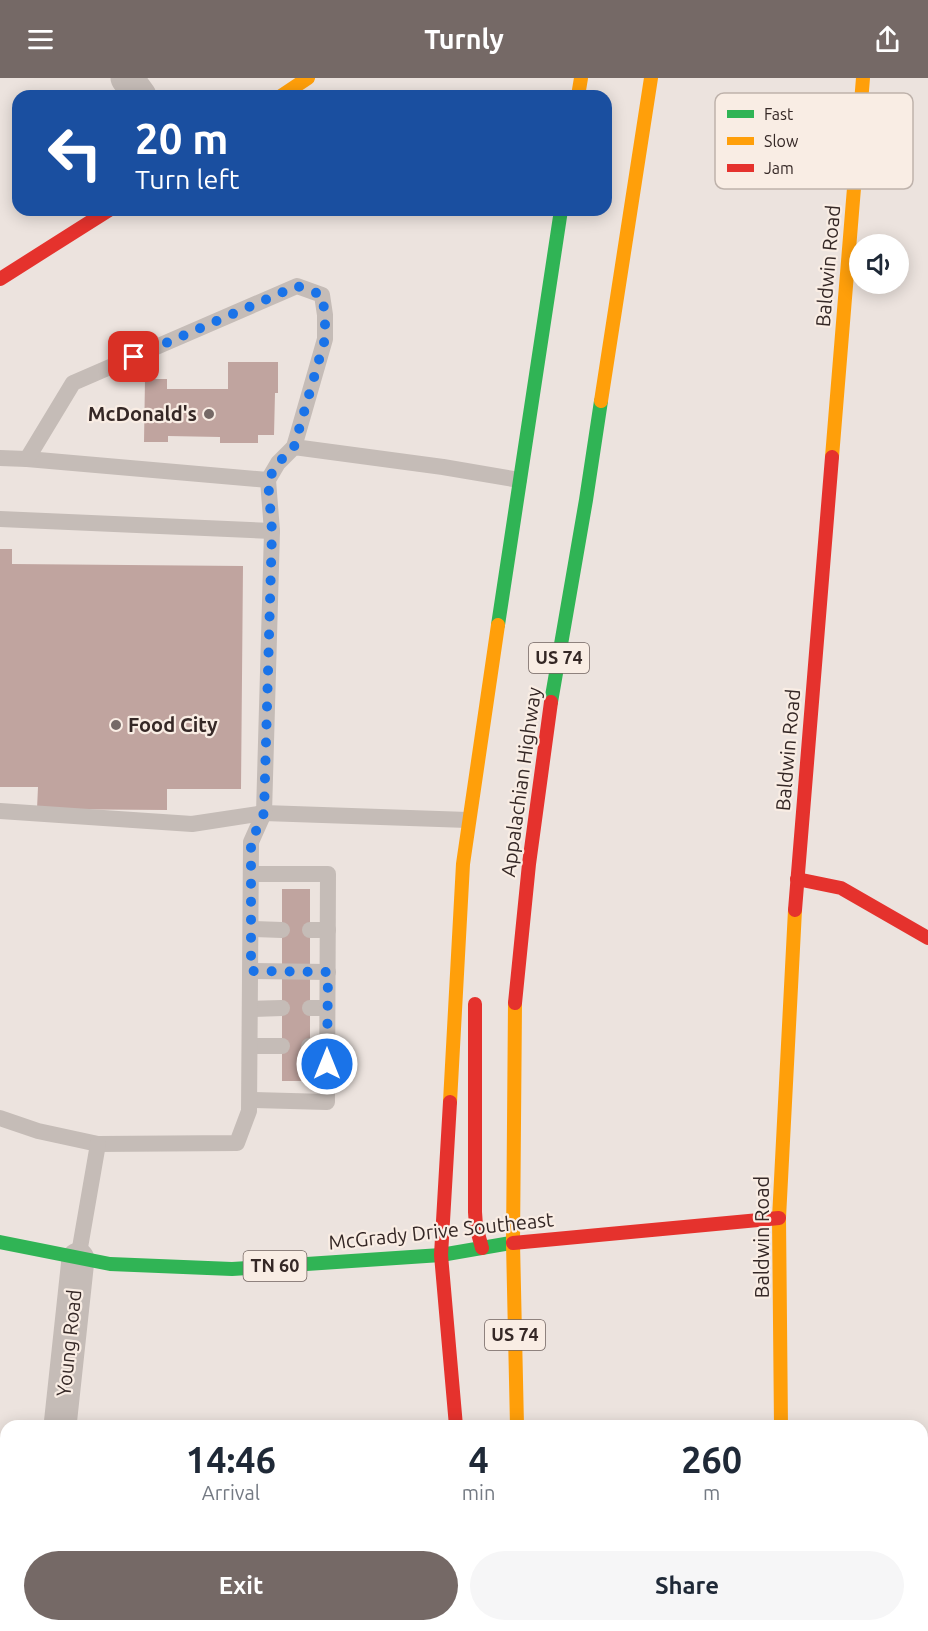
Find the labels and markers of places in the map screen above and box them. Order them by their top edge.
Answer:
pin [108,331,159,382]
place label: McDonald's [88,402,197,425]
marker: McDonald's [202,407,216,421]
place label: Food City [128,713,218,736]
marker: Food City [109,718,123,732]

